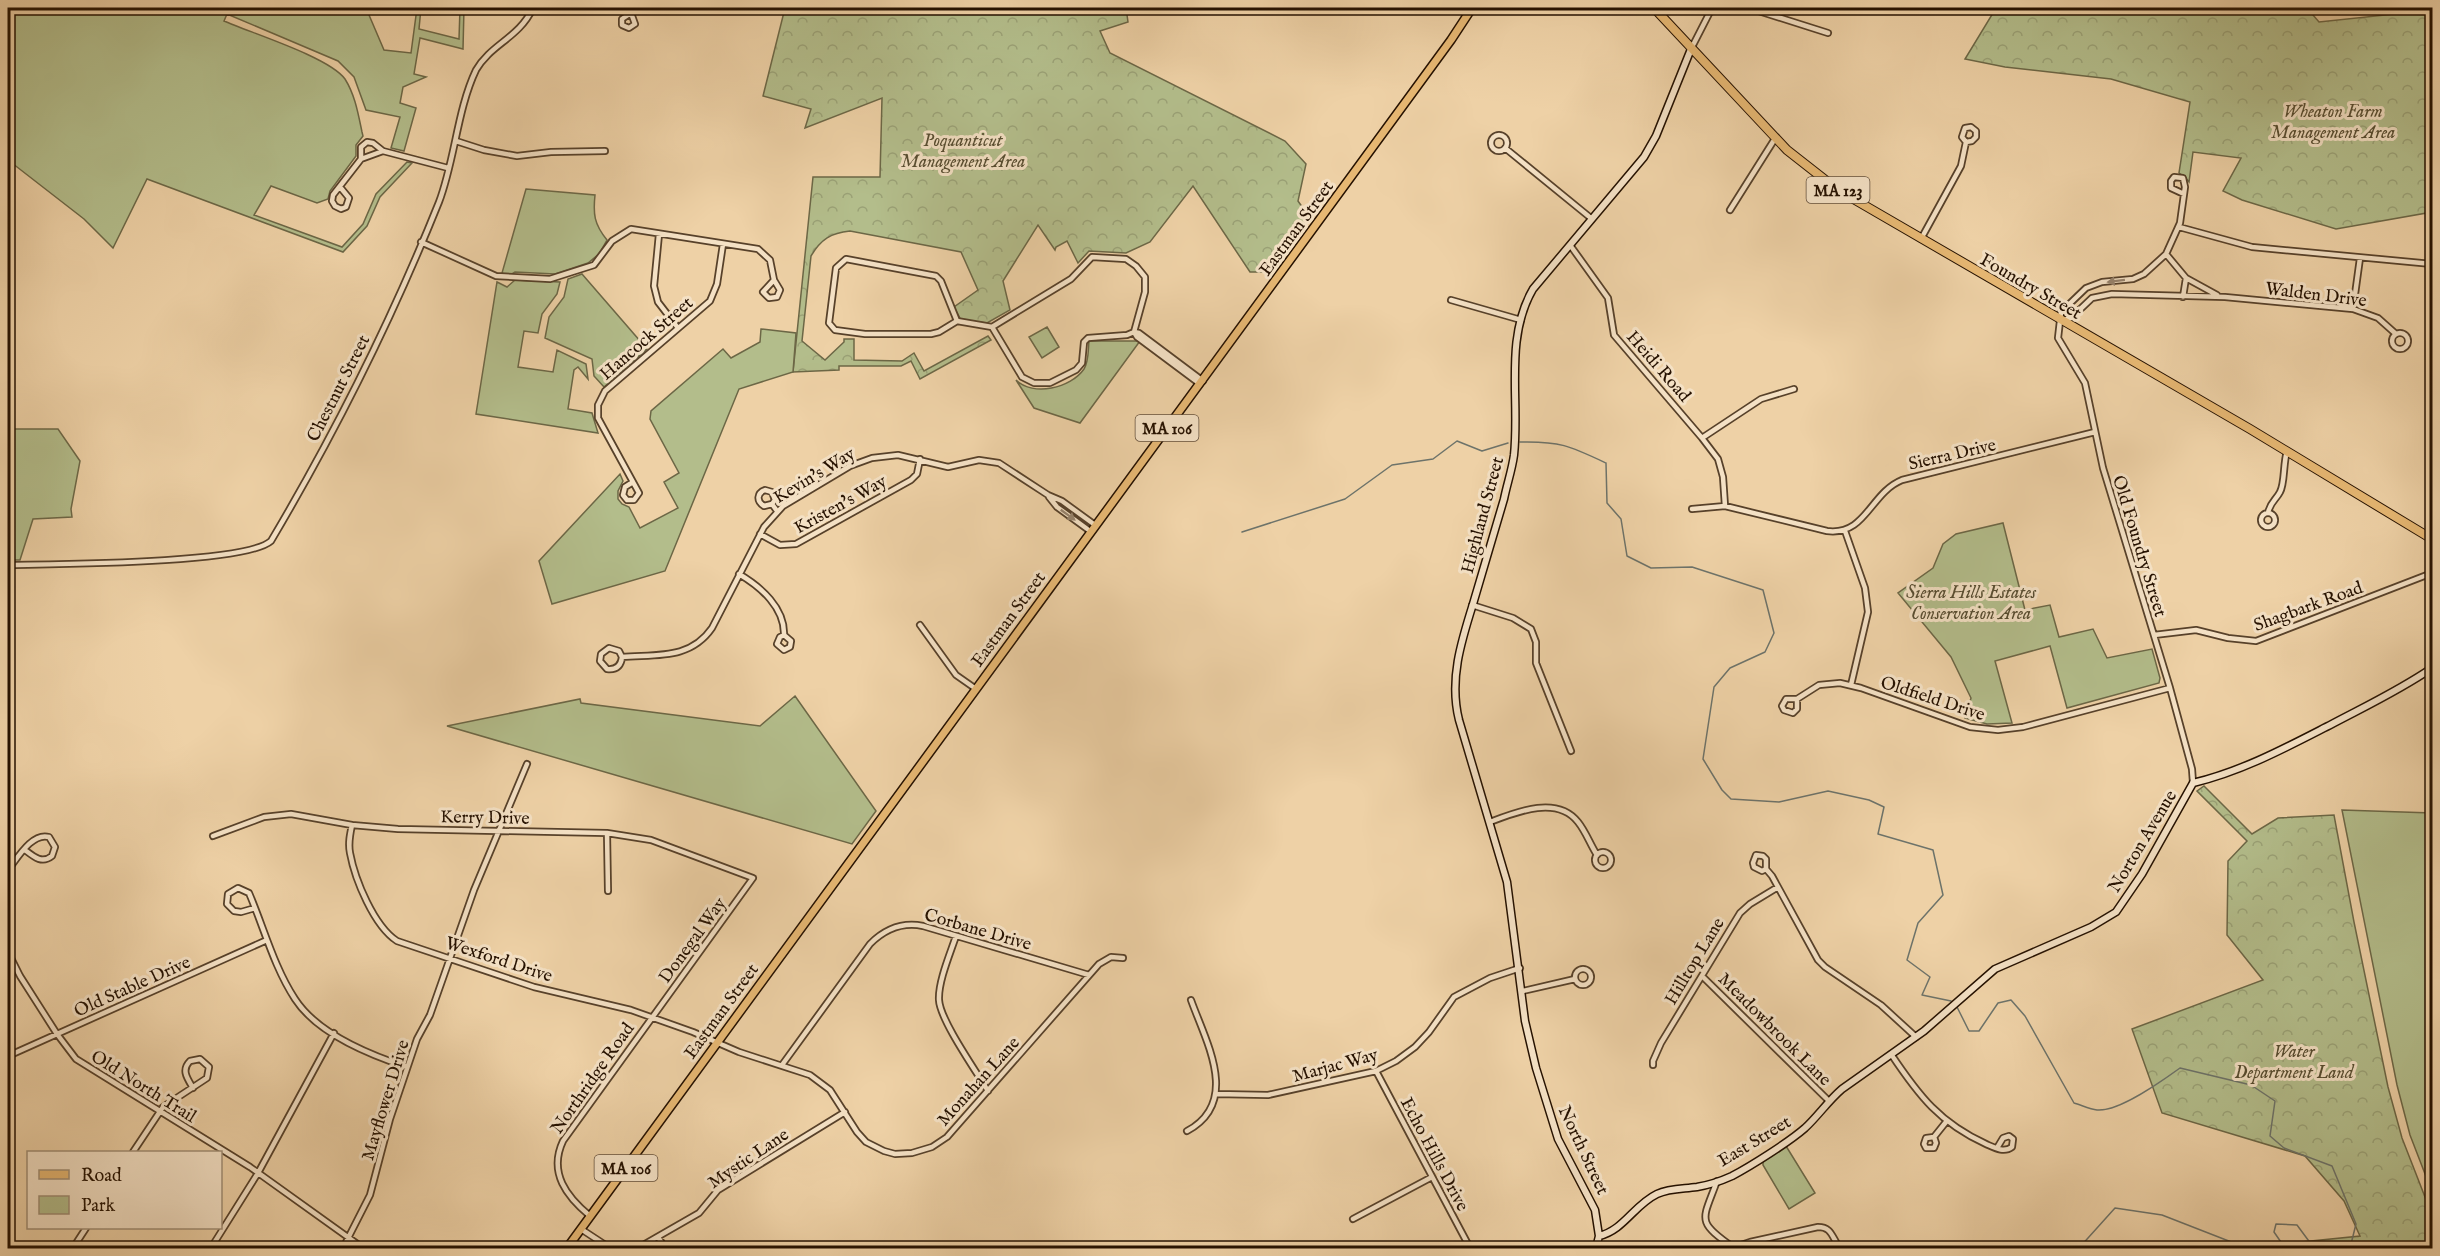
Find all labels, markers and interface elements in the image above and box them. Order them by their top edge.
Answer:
park label: Wheaton Farm Management Area [2271,101,2395,145]
park label: Poquanticut Management Area [901,130,1025,174]
street label: Eastman Street [1255,177,1340,281]
road number: MA 123 [1806,177,1870,203]
street label: Foundry Street [1975,249,2085,326]
one-way arrow [2107,276,2126,285]
street label: Walden Drive [2264,278,2368,313]
street label: Hancock Street [596,292,698,386]
street label: Heidi Road [1621,327,1695,408]
street label: Chestnut Street [303,331,376,446]
road number: MA 106 [1136,415,1198,441]
street label: Sierra Drive [1906,434,1998,477]
street label: Kevin's Way [770,443,860,510]
street label: Highland Street [1457,454,1510,576]
street label: Kristen's Way [790,470,891,540]
street label: Old Foundry Street [2106,473,2171,620]
one-way arrow [1060,508,1075,520]
street label: Eastman Street [967,568,1052,672]
street label: Shagbark Road [2251,577,2367,638]
park label: Sierra Hills Estates Conservation Area [1906,582,2037,626]
street label: Oldfield Drive [1877,672,1988,727]
street label: Norton Avenue [2104,786,2183,897]
street label: Kerry Drive [440,806,530,831]
street label: Donegal Way [654,893,732,988]
street label: Corbane Drive [921,904,1034,957]
street label: Hilltop Lane [1660,914,1730,1010]
street label: Wexford Drive [442,932,555,989]
street label: Old Stable Drive [71,951,194,1023]
street label: Eastman Street [680,960,765,1064]
street label: Meadowbrook Lane [1712,968,1836,1092]
street label: Northridge Road [546,1018,640,1139]
street label: Monahan Lane [933,1032,1025,1132]
street label: Mayflower Drive [357,1037,416,1164]
park label: Water Department Land [2235,1041,2355,1085]
street label: Marjac Way [1290,1044,1381,1089]
street label: Old North Trail [86,1046,200,1129]
street label: Echo Hills Drive [1394,1094,1473,1216]
street label: North Street [1552,1102,1613,1199]
street label: East Street [1714,1111,1796,1173]
street label: Mystic Lane [704,1124,794,1195]
legend [27,1151,222,1229]
road number: MA 106 [594,1155,658,1181]
text: Road [81,1165,122,1188]
text: Park [81,1195,116,1218]

